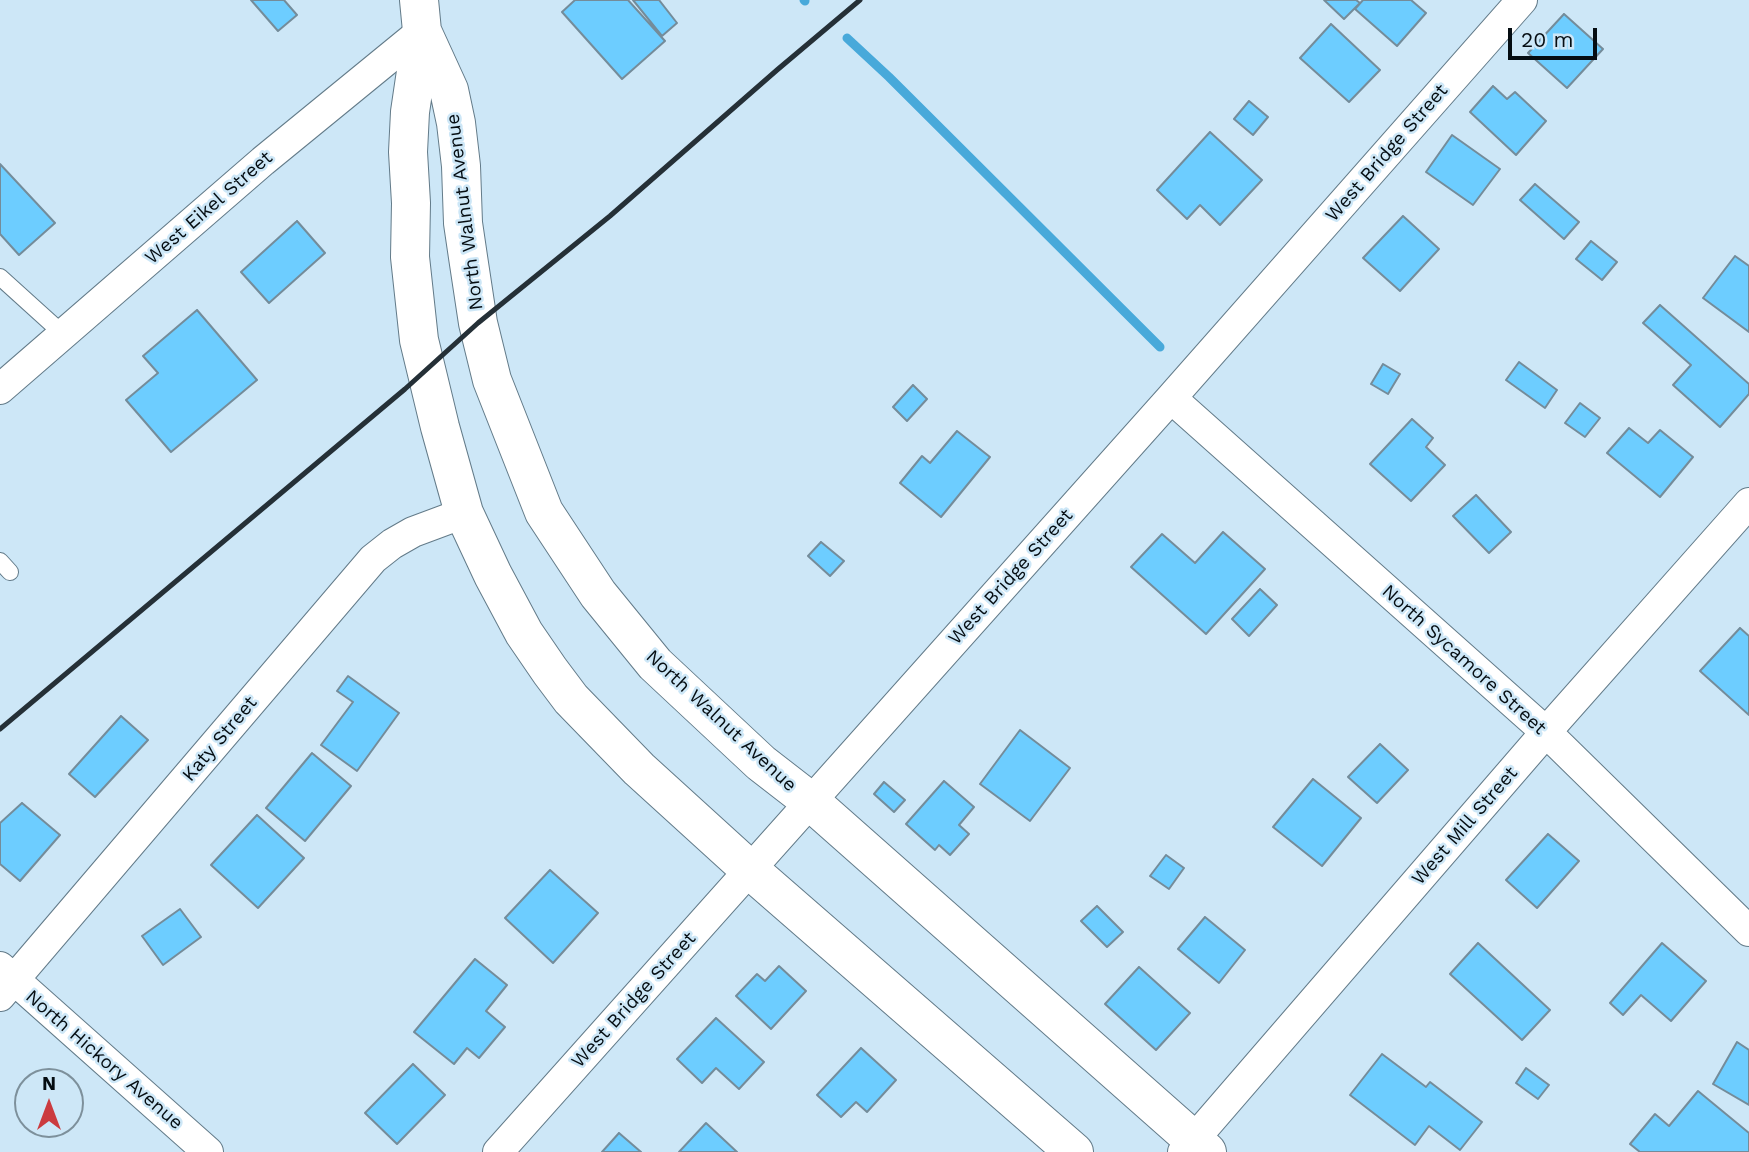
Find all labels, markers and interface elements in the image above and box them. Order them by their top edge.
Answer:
scale bar [1511,14,1600,58]
text: 20 m [1521,27,1573,52]
street label: West Bridge Street [1321,80,1453,226]
street label: North Walnut Avenue [442,112,488,312]
street label: West Eikel Street [141,147,277,269]
street label: West Bridge Street [944,504,1078,650]
street label: North Sycamore Street [1377,580,1551,740]
street label: North Walnut Avenue [641,645,801,797]
street label: Katy Street [178,692,262,786]
street label: West Mill Street [1407,762,1523,890]
street label: West Bridge Street [567,927,701,1073]
street label: North Hickory Avenue [21,985,187,1135]
north arrow [14,1068,84,1138]

